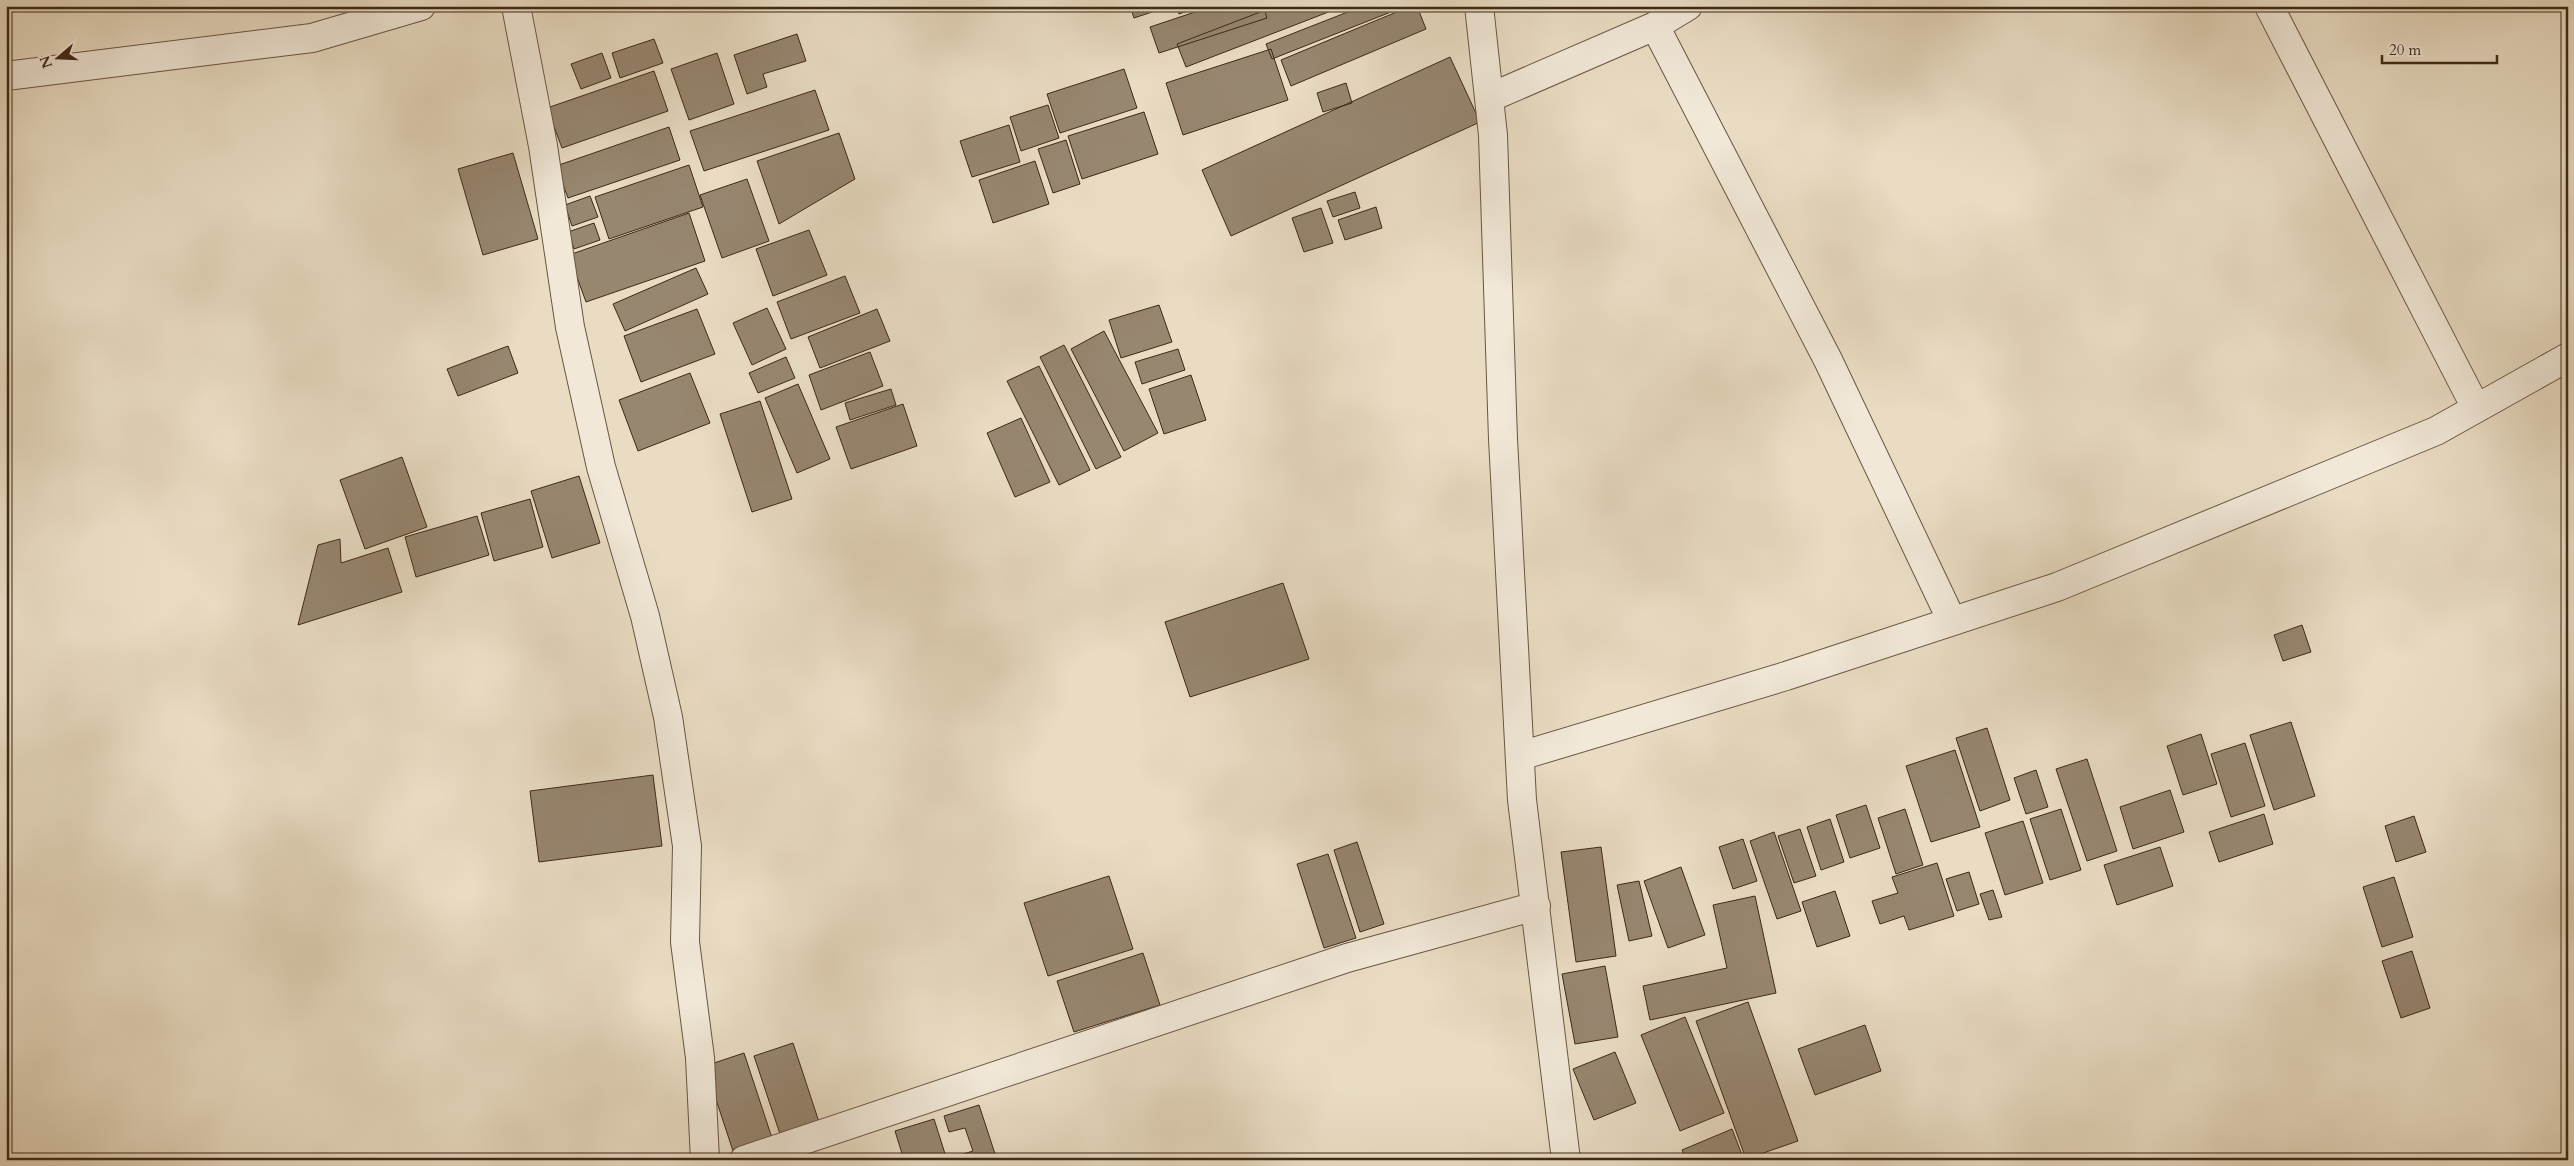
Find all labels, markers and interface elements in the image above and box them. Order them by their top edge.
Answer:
north arrow [32,32,82,82]
scale bar [2382,32,2496,64]
text: 20 m [2389,40,2421,60]
text: N [35,53,57,71]

